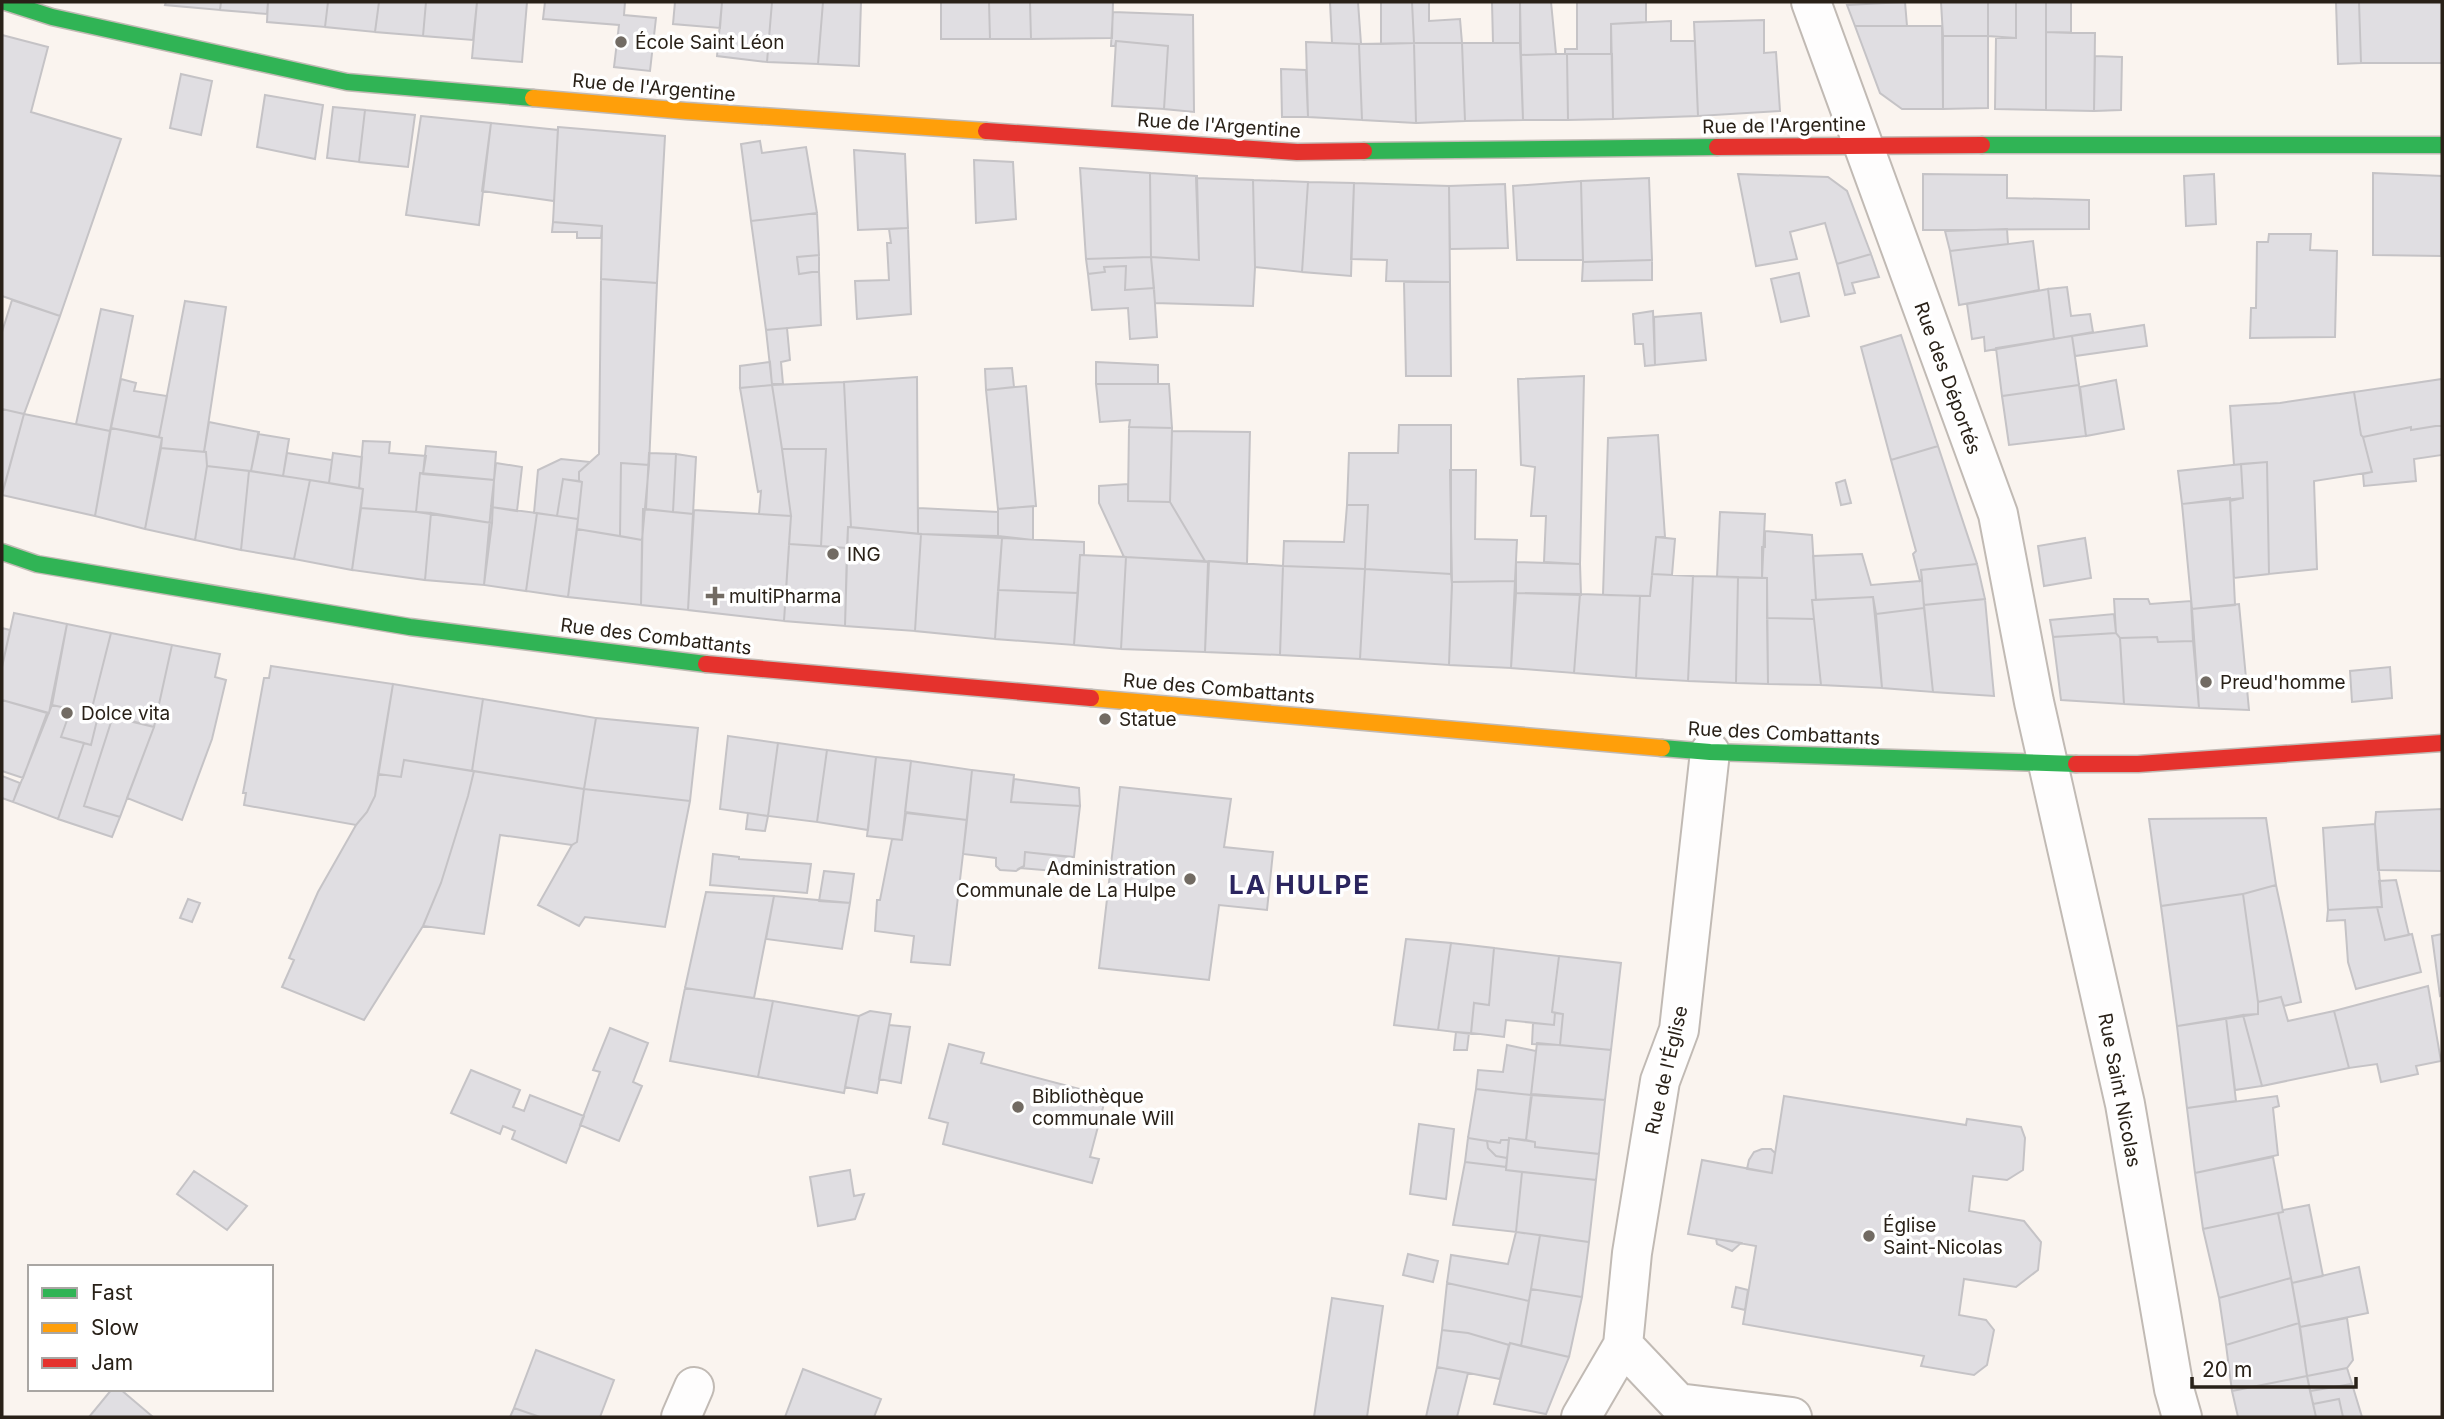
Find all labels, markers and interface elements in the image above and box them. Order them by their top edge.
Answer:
place label: École Saint Léon [635,30,784,54]
marker: École Saint Léon [613,34,629,50]
street label: Rue de l'Argentine [571,69,737,106]
street label: Rue de l'Argentine [1136,108,1301,143]
street label: Rue de l'Argentine [1702,113,1866,138]
street label: Rue des Déportés [1909,299,1986,457]
place label: ING [847,543,881,566]
marker: ING [825,546,841,562]
place label: multiPharma [729,585,841,608]
marker: multiPharma [707,588,723,604]
street label: Rue des Combattants [559,613,753,660]
street label: Rue des Combattants [1122,669,1316,708]
place label: Preud'homme [2220,671,2346,694]
marker: Preud'homme [2198,674,2214,690]
place label: Dolce vita [81,702,170,725]
marker: Dolce vita [59,705,75,721]
place label: Statue [1119,708,1177,731]
marker: Statue [1097,711,1113,727]
street label: Rue des Combattants [1687,717,1881,750]
place label: Administration Communale de La Hulpe [956,857,1176,902]
district label: LA HULPE [1229,869,1371,900]
marker: Administration Communale de La Hulpe [1182,871,1198,887]
street label: Rue de l'Église [1640,1003,1692,1137]
street label: Rue Saint Nicolas [2093,1011,2146,1169]
place label: Bibliothèque communale Will [1032,1085,1174,1130]
marker: Bibliothèque communale Will [1010,1099,1026,1115]
place label: Église Saint-Nicolas [1883,1213,2003,1259]
marker: Église Saint-Nicolas [1861,1228,1877,1244]
legend [28,1265,273,1391]
text: Fast [91,1280,133,1305]
text: Slow [91,1315,139,1340]
scale bar [2192,1346,2356,1390]
text: Jam [91,1350,133,1375]
text: 20 m [2202,1357,2252,1382]

